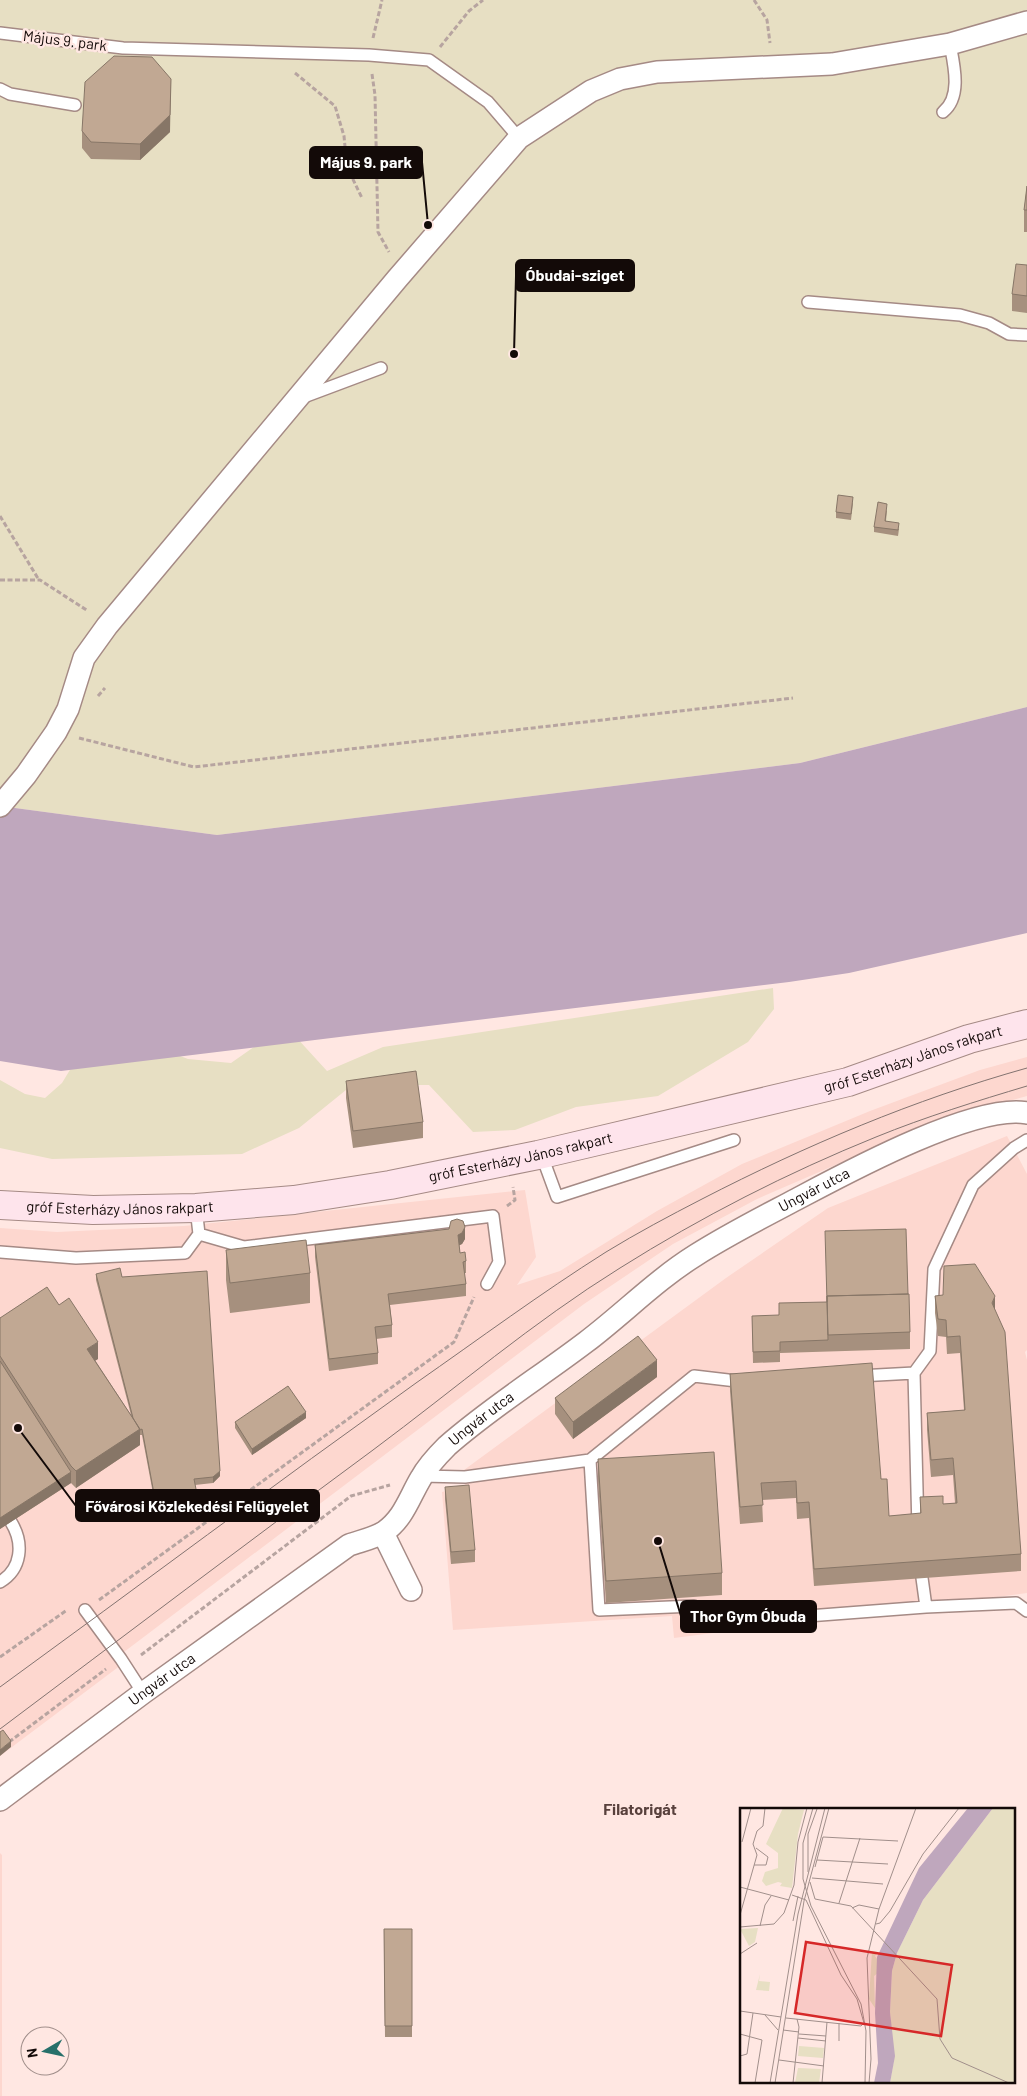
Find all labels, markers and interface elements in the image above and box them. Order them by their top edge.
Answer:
street label: Május 9. park [22,26,108,54]
callout: Május 9. park [310,147,422,178]
text: Május 9. park [320,152,413,171]
callout: Óbudai-sziget [516,260,634,291]
text: Óbudai-sziget [526,265,624,284]
street label: gróf Esterházy János rakpart [821,1021,1004,1095]
street label: gróf Esterházy János rakpart [427,1128,614,1185]
street label: Ungvár utca [775,1163,852,1215]
street label: gróf Esterházy János rakpart [26,1196,214,1218]
street label: Ungvár utca [444,1387,517,1449]
callout: Fővárosi Közlekedési Felügyelet [76,1490,319,1521]
text: Fővárosi Közlekedési Felügyelet [85,1496,309,1515]
callout: Thor Gym Óbuda [681,1601,816,1632]
text: Thor Gym Óbuda [690,1606,806,1625]
street label: Ungvár utca [125,1649,198,1709]
district label: Filatorigát [603,1799,677,1818]
inset map [740,1808,1014,2084]
north arrow [20,2026,70,2076]
text: N [23,2047,41,2059]

